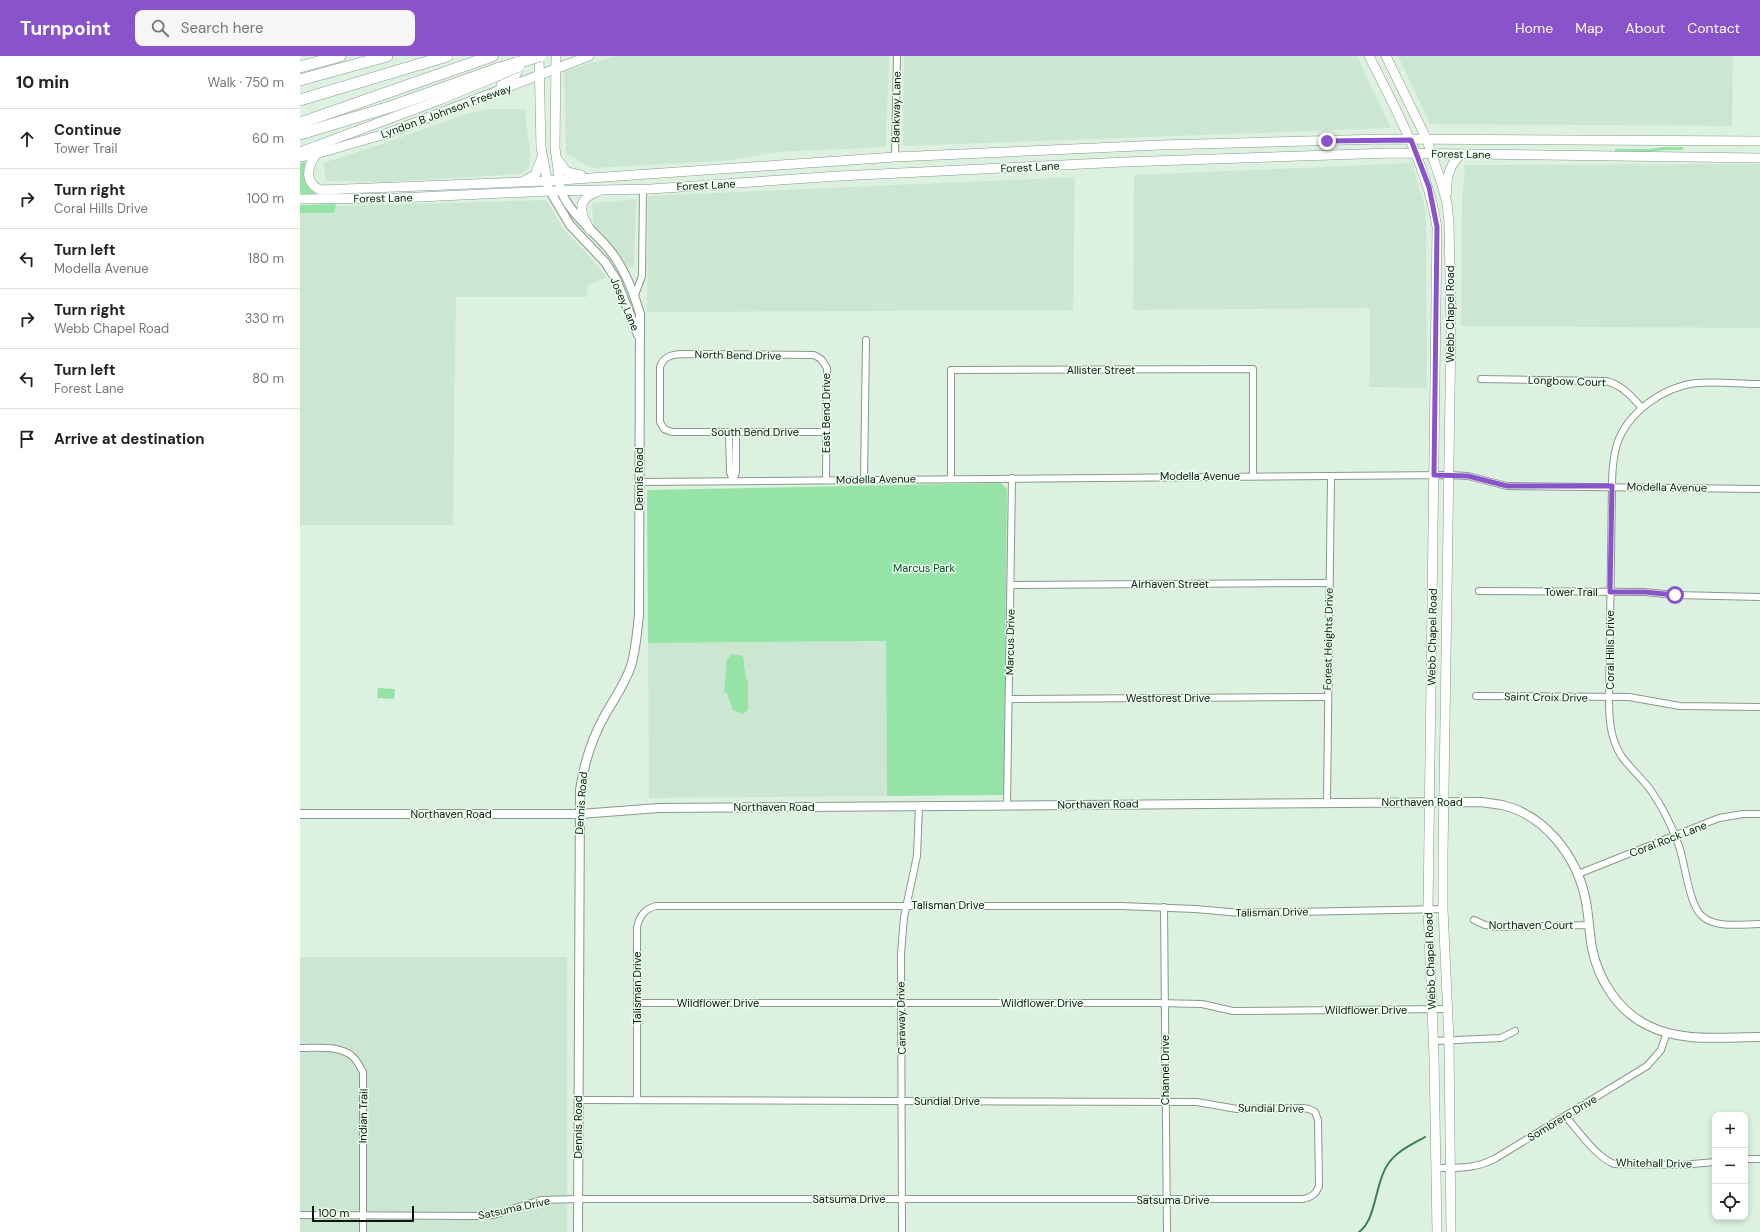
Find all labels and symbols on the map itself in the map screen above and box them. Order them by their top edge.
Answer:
street label: Bankway Lane [888,71,904,143]
street label: Lyndon B Johnson Freeway [379,81,513,141]
route end [1318,132,1336,150]
street label: Forest Lane [1431,146,1491,162]
street label: Forest Lane [1000,158,1060,176]
street label: Forest Lane [676,176,736,194]
street label: Forest Lane [353,190,413,206]
street label: Webb Chapel Road [1443,265,1457,363]
street label: Josey Lane [607,275,643,333]
street label: North Bend Drive [694,347,782,363]
street label: Allister Street [1067,363,1135,377]
street label: East Bend Drive [819,373,833,453]
street label: Longbow Court [1528,373,1606,389]
street label: South Bend Drive [711,425,799,439]
street label: Dennis Road [632,447,646,511]
street label: Modella Avenue [1160,469,1240,483]
street label: Modella Avenue [836,471,916,487]
street label: Modella Avenue [1627,479,1707,495]
park label: Marcus Park [893,561,955,575]
street label: Airhaven Street [1131,577,1209,591]
street label: Tower Trail [1544,585,1598,599]
route start [1666,586,1684,604]
street label: Forest Heights Drive [1320,588,1336,690]
street label: Webb Chapel Road [1424,588,1440,686]
street label: Marcus Drive [1002,609,1018,675]
street label: Coral Hills Drive [1603,610,1617,690]
street label: Saint Croix Drive [1504,689,1588,705]
street label: Westforest Drive [1126,691,1210,705]
street label: Dennis Road [572,771,590,835]
street label: Northaven Road [1381,795,1463,809]
street label: Northaven Road [1057,796,1139,812]
street label: Northaven Road [733,800,815,814]
street label: Northaven Road [410,807,492,821]
street label: Coral Rock Lane [1627,818,1709,860]
street label: Talisman Drive [911,898,985,912]
street label: Talisman Drive [1235,904,1309,920]
street label: Webb Chapel Road [1421,912,1439,1010]
street label: Northaven Court [1489,918,1573,932]
street label: Talisman Drive [630,951,644,1025]
street label: Caraway Drive [893,981,909,1055]
street label: Wildflower Drive [677,996,759,1010]
street label: Wildflower Drive [1001,996,1083,1010]
street label: Wildflower Drive [1325,1003,1407,1017]
street label: Channel Drive [1158,1035,1172,1105]
street label: Indian Trail [356,1089,370,1143]
street label: Sombrero Drive [1525,1092,1599,1144]
street label: Sundial Drive [914,1094,980,1108]
street label: Dennis Road [571,1095,585,1159]
street label: Sundial Drive [1238,1100,1304,1116]
street label: Whitehall Drive [1616,1155,1692,1171]
street label: Satsuma Drive [812,1192,886,1206]
street label: Satsuma Drive [1136,1193,1210,1207]
street label: Satsuma Drive [477,1194,551,1222]
scale bar [312,1204,414,1223]

